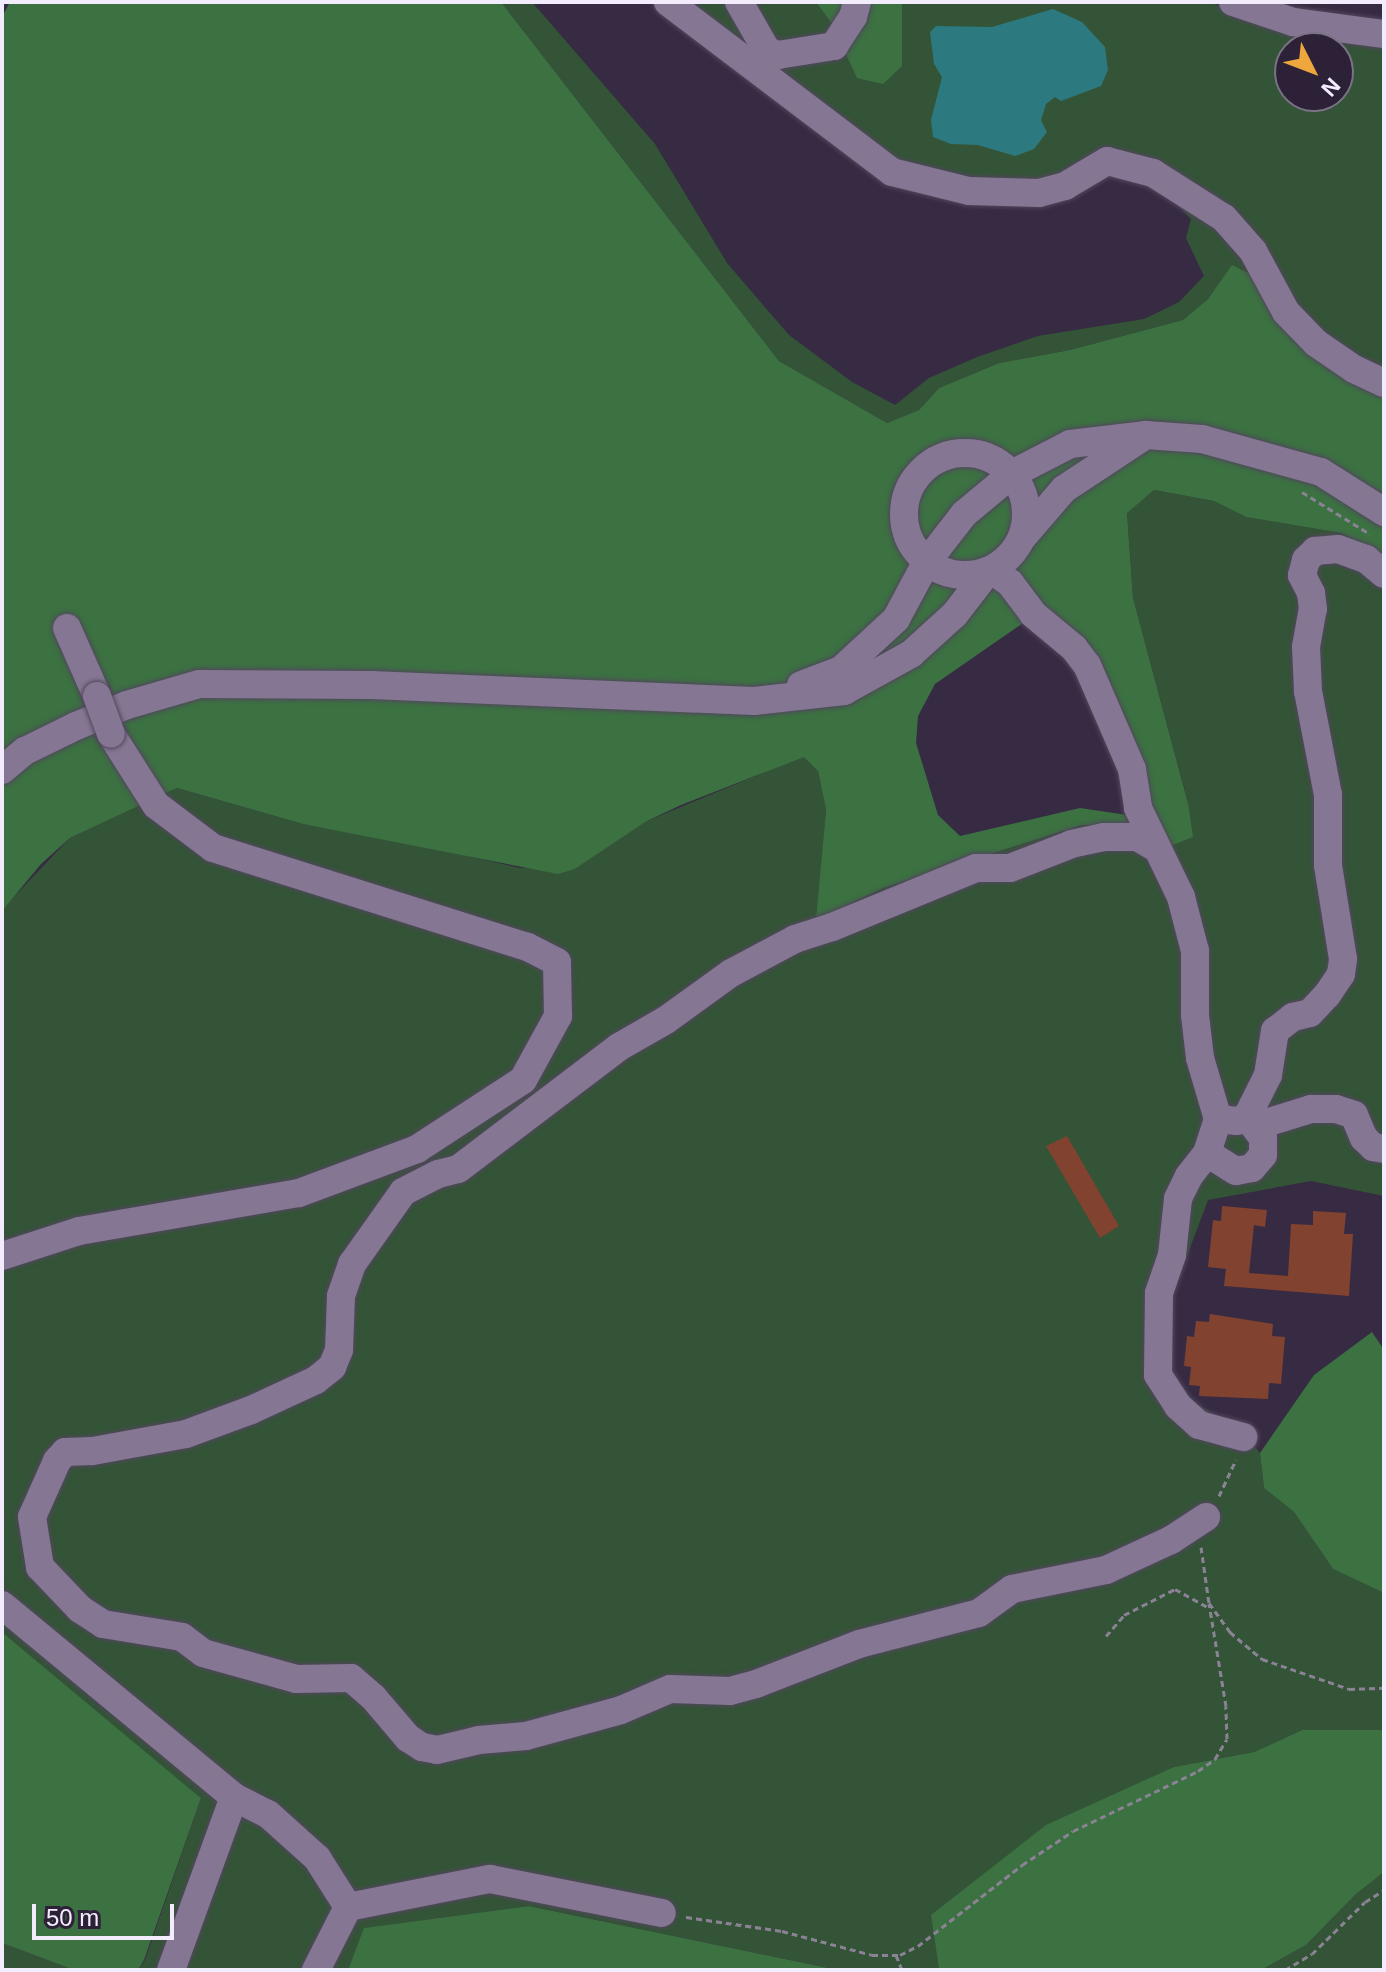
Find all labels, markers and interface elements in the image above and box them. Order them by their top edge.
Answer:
north arrow [1274,32,1354,112]
text: N [1316,73,1345,101]
scale bar [36,1888,178,1938]
text: 50 m [46,1904,99,1931]

